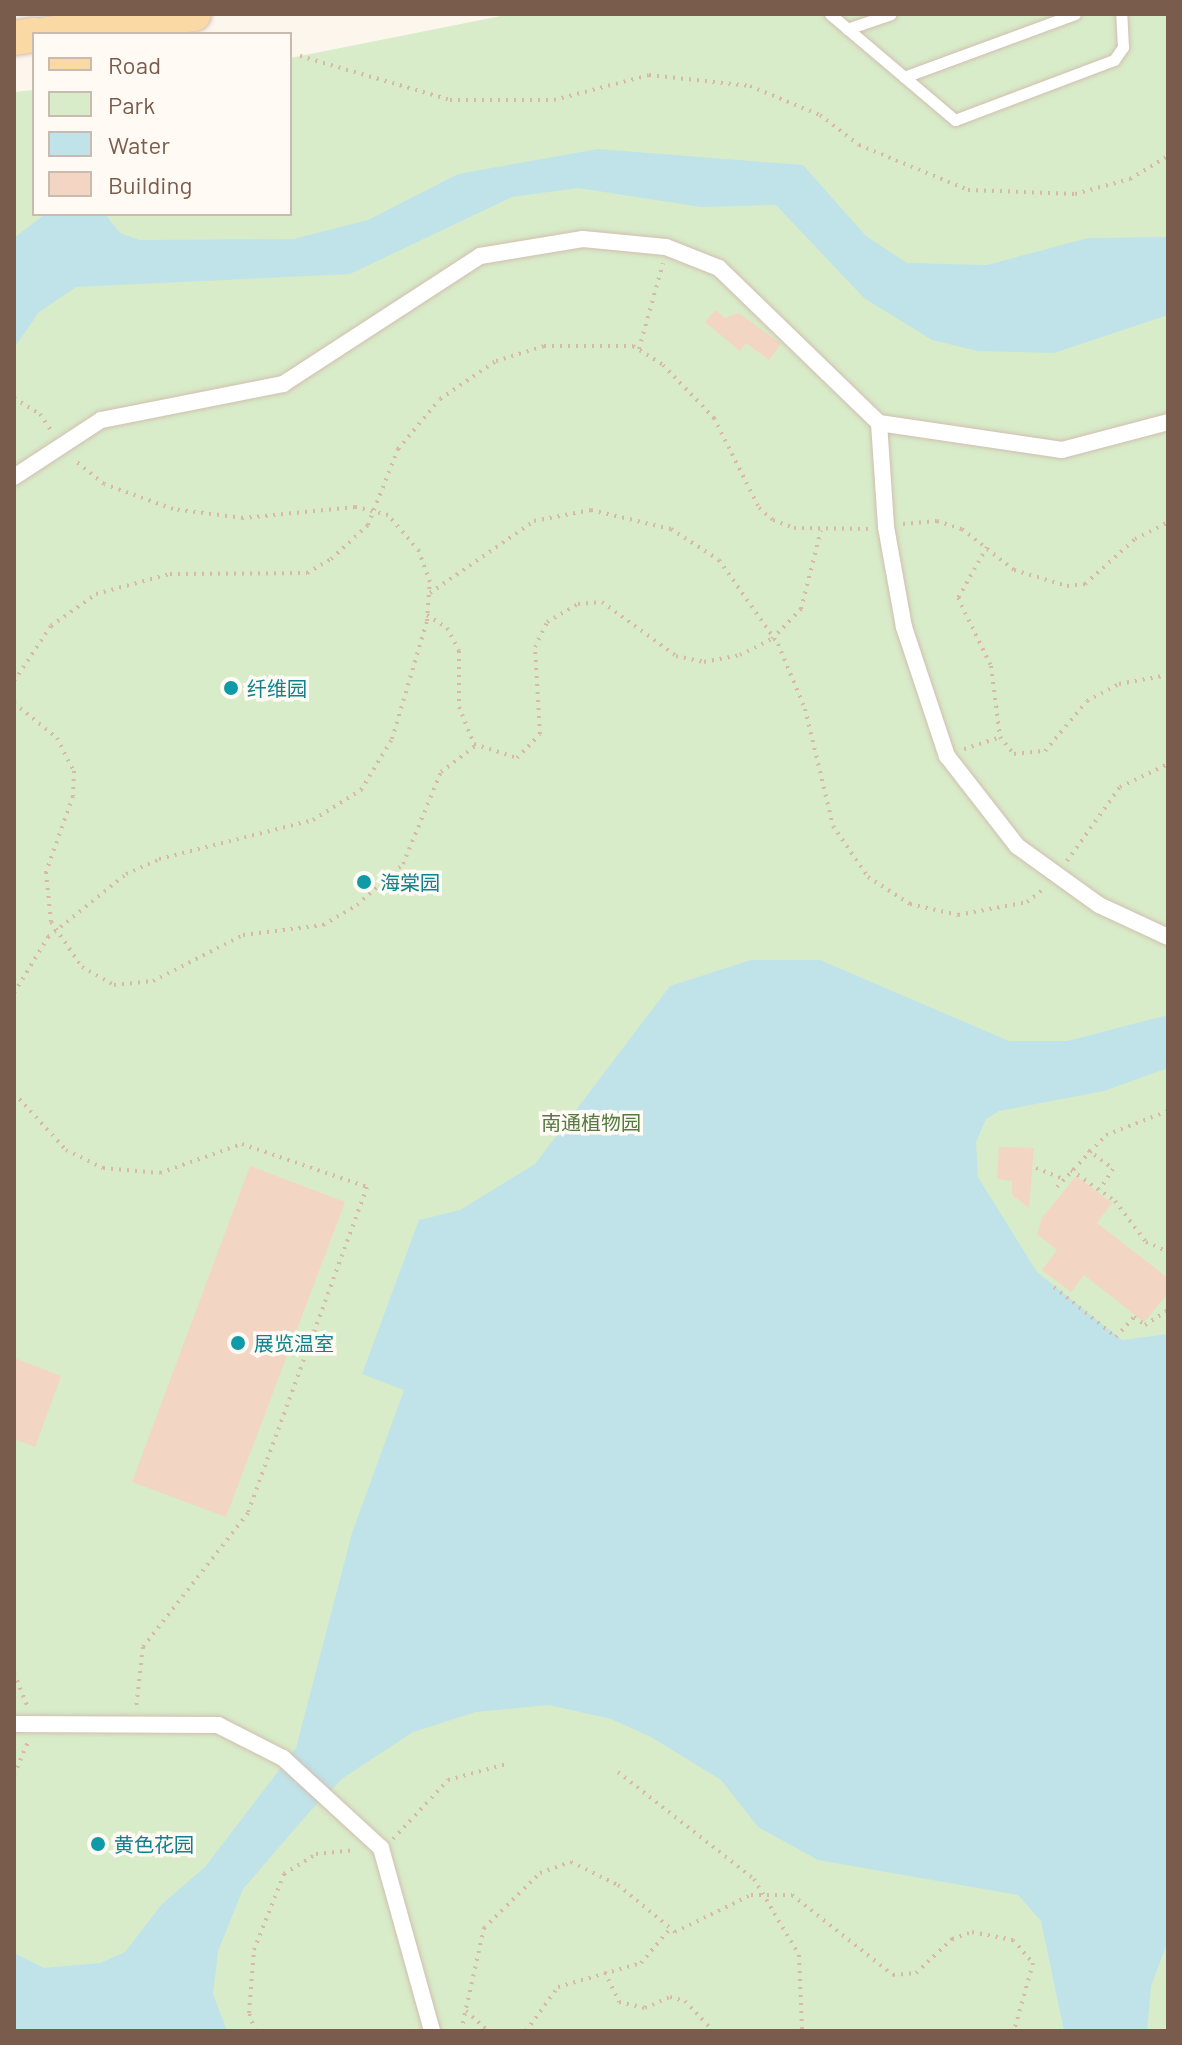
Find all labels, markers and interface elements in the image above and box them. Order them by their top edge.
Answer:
legend [32,32,292,216]
text: Road [108,50,161,79]
text: Park [108,90,155,119]
text: Water [108,130,170,159]
text: Building [108,170,192,199]
place label: 纤维园 [247,676,307,700]
marker: 纤维园 [222,679,240,697]
place label: 海棠园 [380,870,440,894]
marker: 海棠园 [355,873,373,891]
park label: 南通植物园 [541,1110,641,1134]
place label: 展览温室 [254,1331,334,1355]
marker: 展览温室 [229,1334,247,1352]
place label: 黄色花园 [114,1832,194,1856]
marker: 黄色花园 [89,1835,107,1853]

